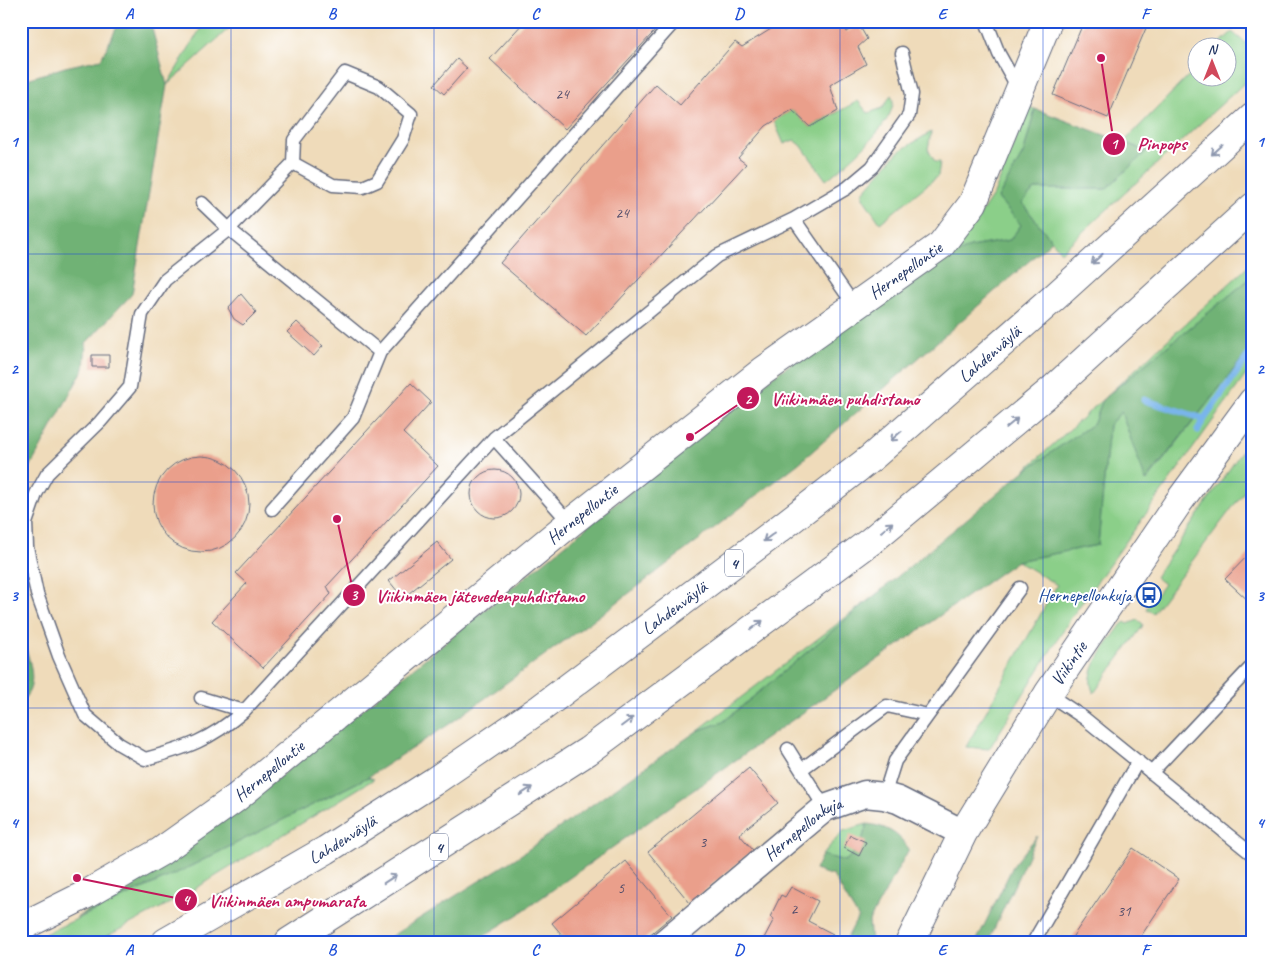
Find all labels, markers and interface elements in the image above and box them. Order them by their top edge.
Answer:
text: A [125,4,135,24]
text: B [328,4,338,24]
text: C [531,4,541,24]
text: D [734,4,745,24]
text: E [938,4,949,24]
text: F [1141,4,1152,24]
north arrow [1186,38,1236,88]
text: N [1208,41,1219,58]
house number: 24 [555,85,570,104]
callout: Pinpops [1102,127,1196,161]
text: 1 [10,132,19,152]
text: Pinpops [1137,132,1189,156]
text: 1 [1256,132,1265,152]
text: 1 [1111,135,1120,154]
one-way arrow [1210,144,1223,156]
house number: 24 [615,204,630,223]
street label: Hernepellontie [864,236,947,304]
one-way arrow [1090,253,1103,265]
street label: Lahdenväylä [954,320,1026,387]
text: 2 [10,359,19,379]
text: 2 [1256,359,1265,379]
callout: Viikinmäen puhdistamo [736,381,929,415]
text: Viikinmäen puhdistamo [771,387,921,411]
text: 2 [745,390,753,409]
one-way arrow [1005,418,1018,429]
one-way arrow [889,430,902,442]
street label: Hernepellontie [542,478,623,549]
one-way arrow [880,522,893,533]
one-way arrow [762,532,776,542]
road number: 4 [725,550,743,576]
street label: Lahdenväylä [637,576,712,639]
callout: Viikinmäen jätevedenpuhdistamo [341,578,595,612]
bus stop icon: Hernepellonkuja [1136,582,1162,608]
text: Viikinmäen jätevedenpuhdistamo [376,584,585,608]
place label: Hernepellonkuja [1038,584,1134,606]
text: 3 [10,586,19,606]
text: 3 [351,586,359,605]
text: 3 [1256,586,1265,606]
one-way arrow [750,620,764,630]
street label: Viikintie [1046,636,1092,690]
one-way arrow [620,717,634,727]
street label: Hernepellontie [229,735,310,806]
one-way arrow [519,786,533,796]
street label: Hernepellonkuja [759,791,846,866]
street label: Lahdenväylä [304,809,381,869]
text: 4 [10,813,19,833]
text: 4 [1256,813,1265,833]
house number: 3 [700,833,708,852]
road number: 4 [430,834,448,860]
one-way arrow [382,874,396,884]
house number: 5 [618,879,626,898]
callout: Viikinmäen ampumarata [174,883,375,917]
text: Viikinmäen ampumarata [209,889,367,913]
text: 4 [183,891,192,910]
house number: 2 [791,900,799,919]
house number: 31 [1117,902,1132,921]
text: A [125,940,135,960]
text: B [328,940,338,960]
text: C [531,940,541,960]
text: D [734,940,745,960]
text: E [938,940,949,960]
text: F [1141,940,1152,960]

